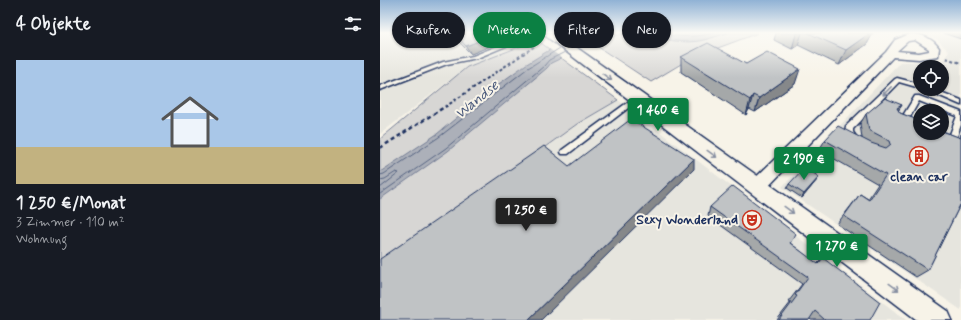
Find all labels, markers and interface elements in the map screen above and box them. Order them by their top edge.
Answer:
chip: Kaufen [392,12,465,48]
chip: Mieten [473,12,546,48]
chip: Filter [554,12,614,48]
chip: Neu [622,12,671,48]
text: 4 Objekte [16,13,91,35]
icon: filters [342,13,364,35]
map controls [913,60,949,140]
button: locate [913,60,949,96]
one-way arrow [601,72,612,81]
water label: Wandse [451,75,504,124]
icon: home [154,86,226,158]
one-way arrow [882,86,892,95]
pin: 1 460 € [621,98,695,132]
text: 1 460 € [637,102,679,119]
button: layers [913,104,949,140]
building icon: clean car [908,145,930,167]
pin: 2 190 € [767,147,841,181]
one-way arrow [706,150,717,158]
text: 2 190 € [783,151,825,168]
place label: clean car [890,168,949,186]
text: 1 250 €/Monat [16,192,126,214]
pin: 1 250 € [489,198,563,232]
text: 1 250 € [505,202,547,219]
one-way arrow [783,206,794,215]
theatre icon: Sexy Wonderland [741,209,763,231]
place label: Sexy Wonderland [636,211,738,229]
text: 3 Zimmer · 110 m² [16,214,125,231]
text: Wohnung [16,231,67,248]
pin: 1 270 € [800,234,874,268]
text: 1 270 € [816,238,858,255]
one-way arrow [888,283,899,291]

